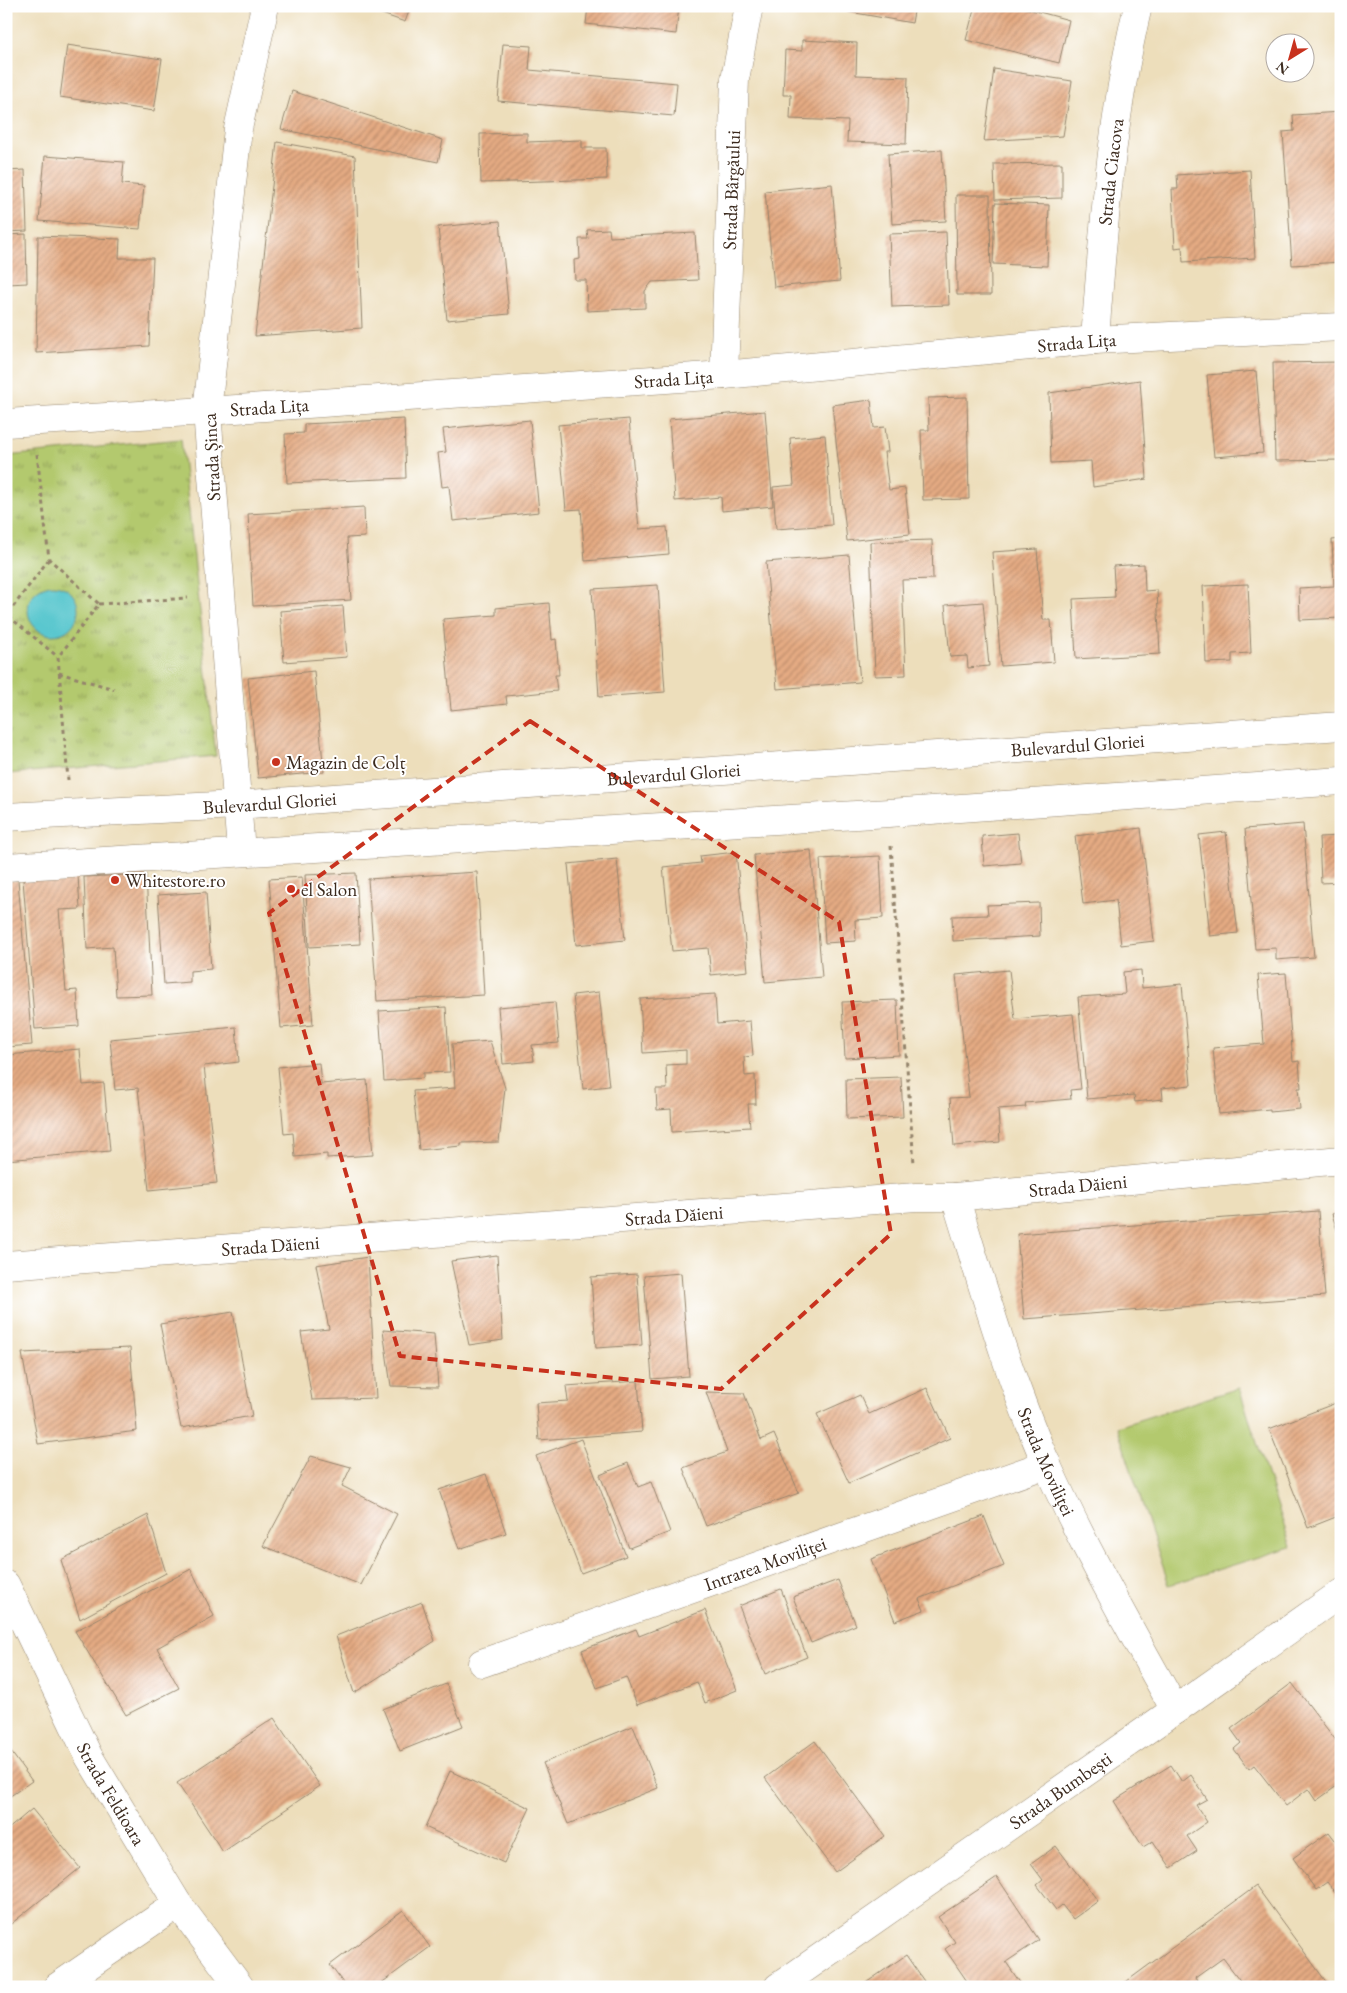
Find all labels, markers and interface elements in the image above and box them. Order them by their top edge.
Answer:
north arrow [1264,32,1314,82]
text: N [1272,57,1292,79]
street label: Strada Ciacova [1092,116,1130,226]
street label: Strada Bârgăului [717,129,746,251]
street label: Strada Lița [1036,327,1117,358]
street label: Strada Lița [633,364,714,394]
street label: Strada Lița [229,392,310,422]
street label: Strada Șinca [197,412,226,502]
street label: Bulevardul Gloriei [1010,728,1146,763]
place label: Magazin de Colț [286,750,405,775]
marker: Magazin de Colț [270,756,282,768]
street label: Bulevardul Gloriei [606,757,742,791]
street label: Bulevardul Gloriei [202,786,338,820]
place label: Whitestore.ro [125,868,226,893]
marker: Whitestore.ro [109,874,121,886]
place label: el Salon [301,877,357,902]
marker: el Salon [285,883,297,895]
street label: Strada Dăieni [1028,1169,1129,1203]
street label: Strada Dăieni [624,1199,725,1232]
street label: Strada Dăieni [220,1230,321,1262]
street label: Strada Moviliței [1012,1404,1081,1520]
street label: Intrarea Moviliței [701,1531,830,1597]
street label: Strada Feldioara [71,1738,152,1850]
street label: Strada Bumbești [1004,1746,1117,1835]

